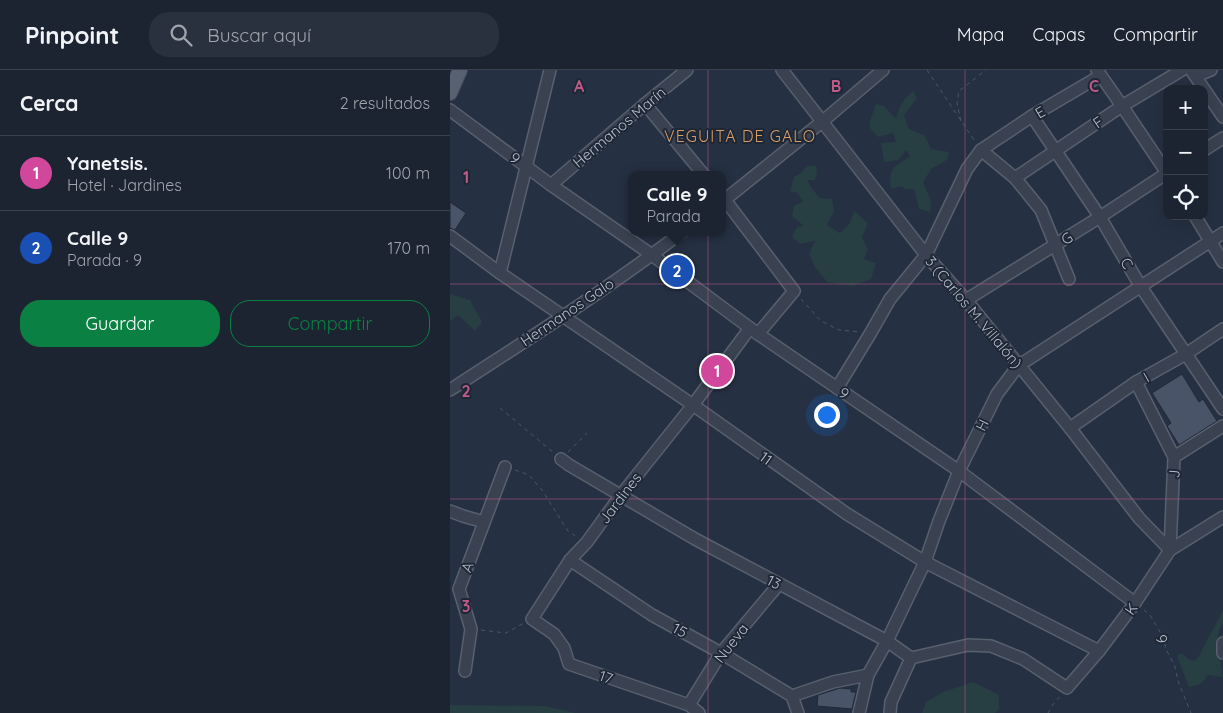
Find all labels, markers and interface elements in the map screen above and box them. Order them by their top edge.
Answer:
search box [149,12,499,57]
text: Pinpoint [25,20,119,50]
icon: search [167,21,195,49]
text: Buscar aquí [207,23,311,47]
text: Mapa [957,23,1004,46]
text: Capas [1032,23,1085,46]
text: Compartir [1113,23,1198,46]
text: A [574,76,585,96]
text: B [831,76,841,96]
text: C [1089,76,1099,96]
street label: Hermanos Marín [569,82,669,172]
map controls [1163,85,1208,220]
button: + [1163,85,1208,130]
text: Cerca [20,90,78,116]
text: 2 resultados [340,93,430,113]
street label: E [1031,102,1049,122]
street label: F [1089,112,1107,132]
district label: VEGUITA DE GALO [664,126,816,146]
button: − [1163,130,1208,175]
street label: 9 [506,148,524,168]
text: Yanetsis. [67,151,148,175]
text: 1 [33,163,39,183]
text: 100 m [386,163,430,183]
text: 1 [463,167,469,187]
popup [628,171,726,236]
text: Hotel · Jardines [67,175,182,195]
button: locate [1163,175,1208,220]
text: Calle 9 [646,182,708,206]
text: Parada [646,206,701,226]
text: Calle 9 [67,226,128,250]
street label: G [1058,227,1076,249]
text: 2 [31,238,41,258]
text: 170 m [387,238,430,258]
text: Parada · 9 [67,250,142,270]
pin: 2 [661,252,693,290]
street label: 3 (Carlos M. Villalón) [921,252,1027,372]
street label: C [1116,254,1138,272]
street label: Hermanos Galo [517,274,617,350]
button: Guardar [20,300,220,347]
button: Compartir [230,300,430,347]
pin: 1 [701,352,733,390]
street label: I [1140,368,1152,386]
text: 2 [461,381,471,401]
street label: 9 [835,383,853,403]
your location [814,402,840,428]
street label: H [971,416,993,434]
street label: 11 [756,447,776,469]
street label: Jardines [594,468,646,528]
street label: J [1164,469,1184,479]
street label: A [456,559,478,575]
street label: 13 [764,570,784,594]
text: 3 [462,596,470,616]
street label: K [1120,599,1142,619]
street label: 15 [669,618,691,642]
street label: Nueva [710,619,752,667]
street label: 9 [1152,632,1172,646]
street label: 17 [597,666,616,688]

